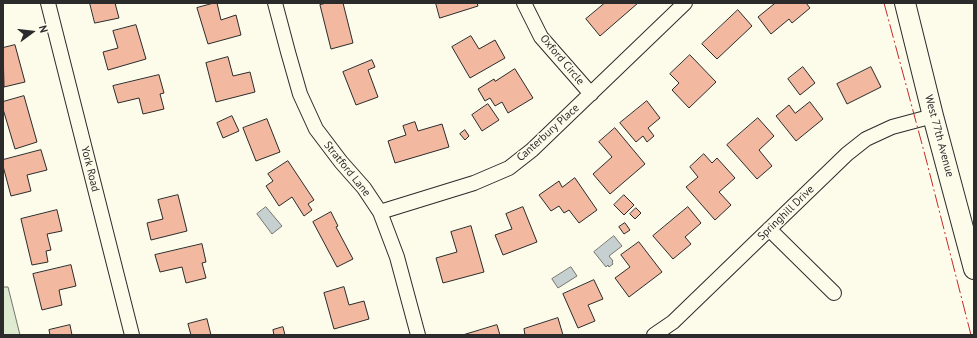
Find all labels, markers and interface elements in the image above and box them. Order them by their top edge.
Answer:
north arrow [12,12,52,52]
text: N [36,24,51,34]
street label: Oxford Circle [537,32,587,88]
street label: West 77th Avenue [922,94,956,178]
street label: Canterbury Place [514,102,582,164]
street label: Stratford Lane [321,139,373,199]
street label: York Road [78,145,102,193]
street label: Springhill Drive [755,183,817,243]

